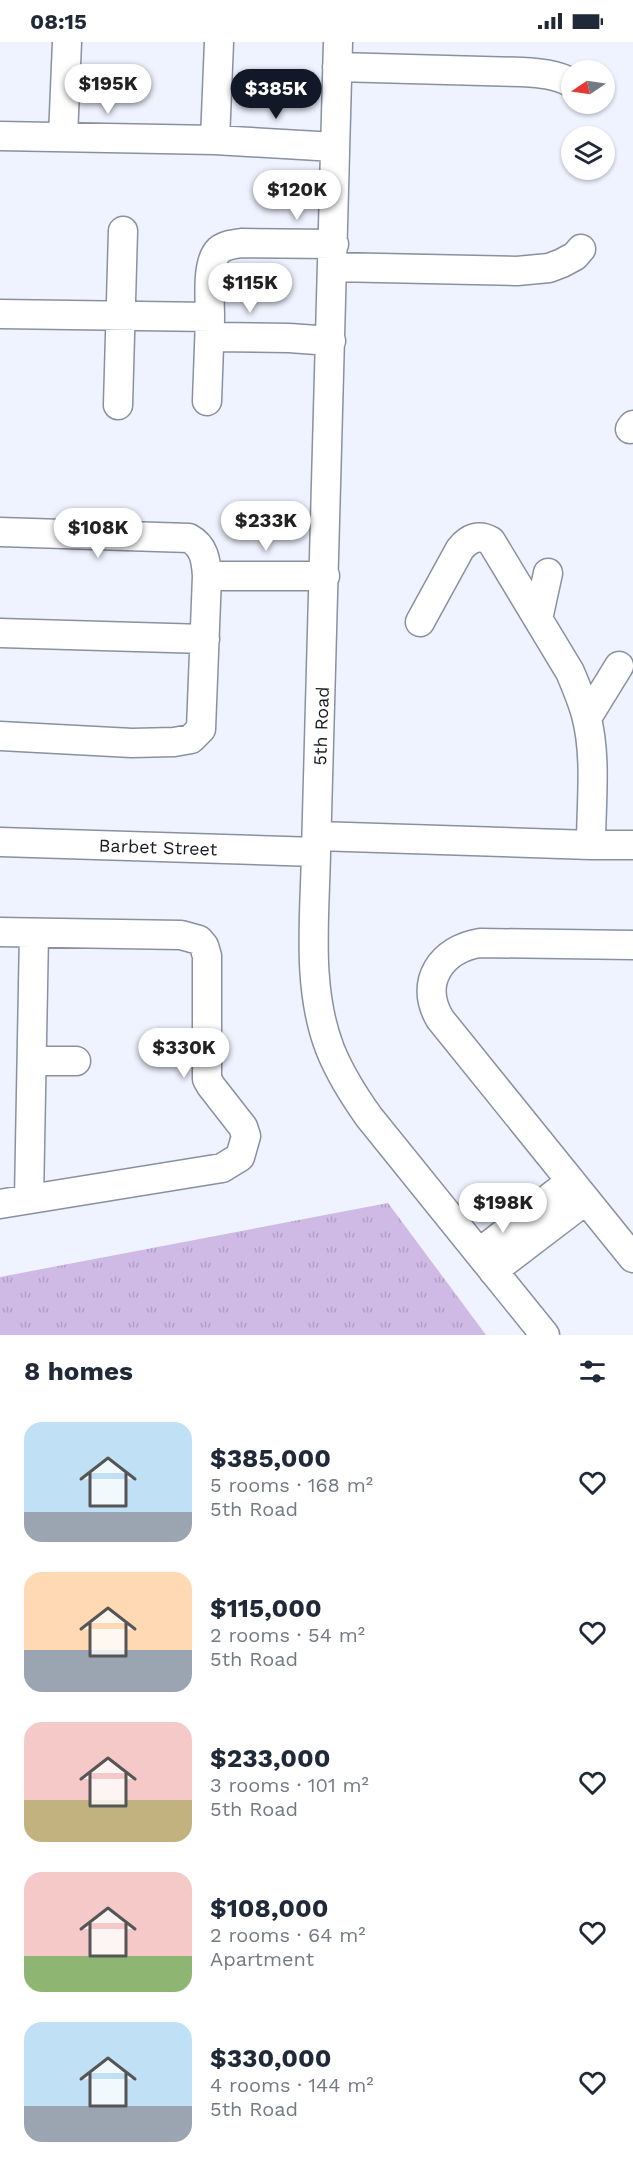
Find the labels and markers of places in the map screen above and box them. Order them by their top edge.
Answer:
pin: $195K [66,64,150,115]
pin: $385K [234,69,318,120]
pin: $120K [255,170,339,221]
pin: $115K [208,263,292,314]
pin: $233K [224,501,308,552]
pin: $108K [56,508,140,559]
pin: $330K [142,1028,226,1079]
pin: $198K [461,1183,545,1234]

